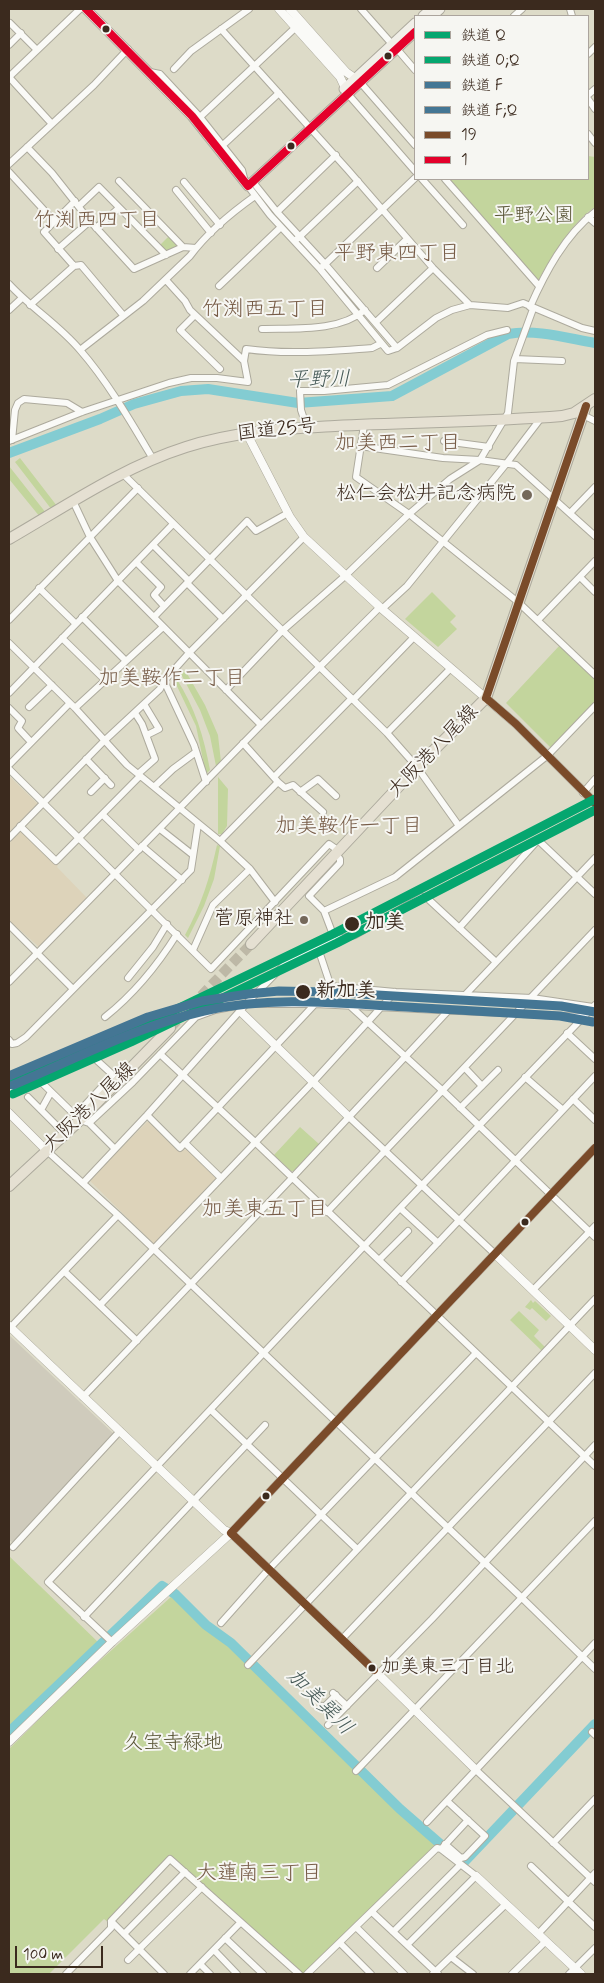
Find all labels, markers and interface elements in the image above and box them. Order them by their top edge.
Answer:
legend [414,15,589,180]
unlabelled marker [101,24,111,34]
text: 鉄道 Q [461,26,506,46]
unlabelled marker [383,51,393,61]
text: 鉄道 O;Q [461,51,520,71]
text: 鉄道 F [461,76,503,96]
text: 鉄道 F;Q [461,101,518,121]
text: 19 [461,125,477,145]
unlabelled marker [286,141,296,151]
text: 1 [461,150,468,170]
park label: 平野公園 [494,205,574,229]
district label: 竹渕西四丁目 [34,209,160,235]
district label: 平野東四丁目 [334,242,460,268]
district label: 竹渕西五丁目 [202,298,328,324]
water label: 平野川 [287,368,351,394]
street label: 国道25号 [236,415,318,447]
district label: 加美西二丁目 [335,432,461,458]
place label: 松仁会松井記念病院 [336,483,516,507]
marker: 松仁会松井記念病院 [520,488,534,502]
district label: 加美鞍作二丁目 [99,667,245,693]
street label: 大阪港八尾線 [384,701,484,803]
district label: 加美鞍作一丁目 [276,815,422,841]
place label: 菅原神社 [214,908,294,932]
place label: 加美 [365,912,405,936]
marker: 菅原神社 [298,914,310,926]
marker: 加美 [343,915,361,933]
place label: 新加美 [316,980,376,1004]
marker: 新加美 [294,983,312,1001]
street label: 大阪港八尾線 [39,1058,141,1158]
district label: 加美東五丁目 [202,1198,328,1224]
unlabelled marker [520,1217,530,1227]
unlabelled marker [261,1491,271,1501]
place label: 加美東三丁目北 [381,1657,514,1679]
marker: 加美東三丁目北 [367,1663,377,1673]
water label: 加美巽川 [280,1664,358,1742]
park label: 久宝寺緑地 [123,1732,223,1756]
district label: 大蓮南三丁目 [196,1862,322,1888]
scale bar [18,1936,105,1968]
text: 100 m [23,1945,63,1965]

